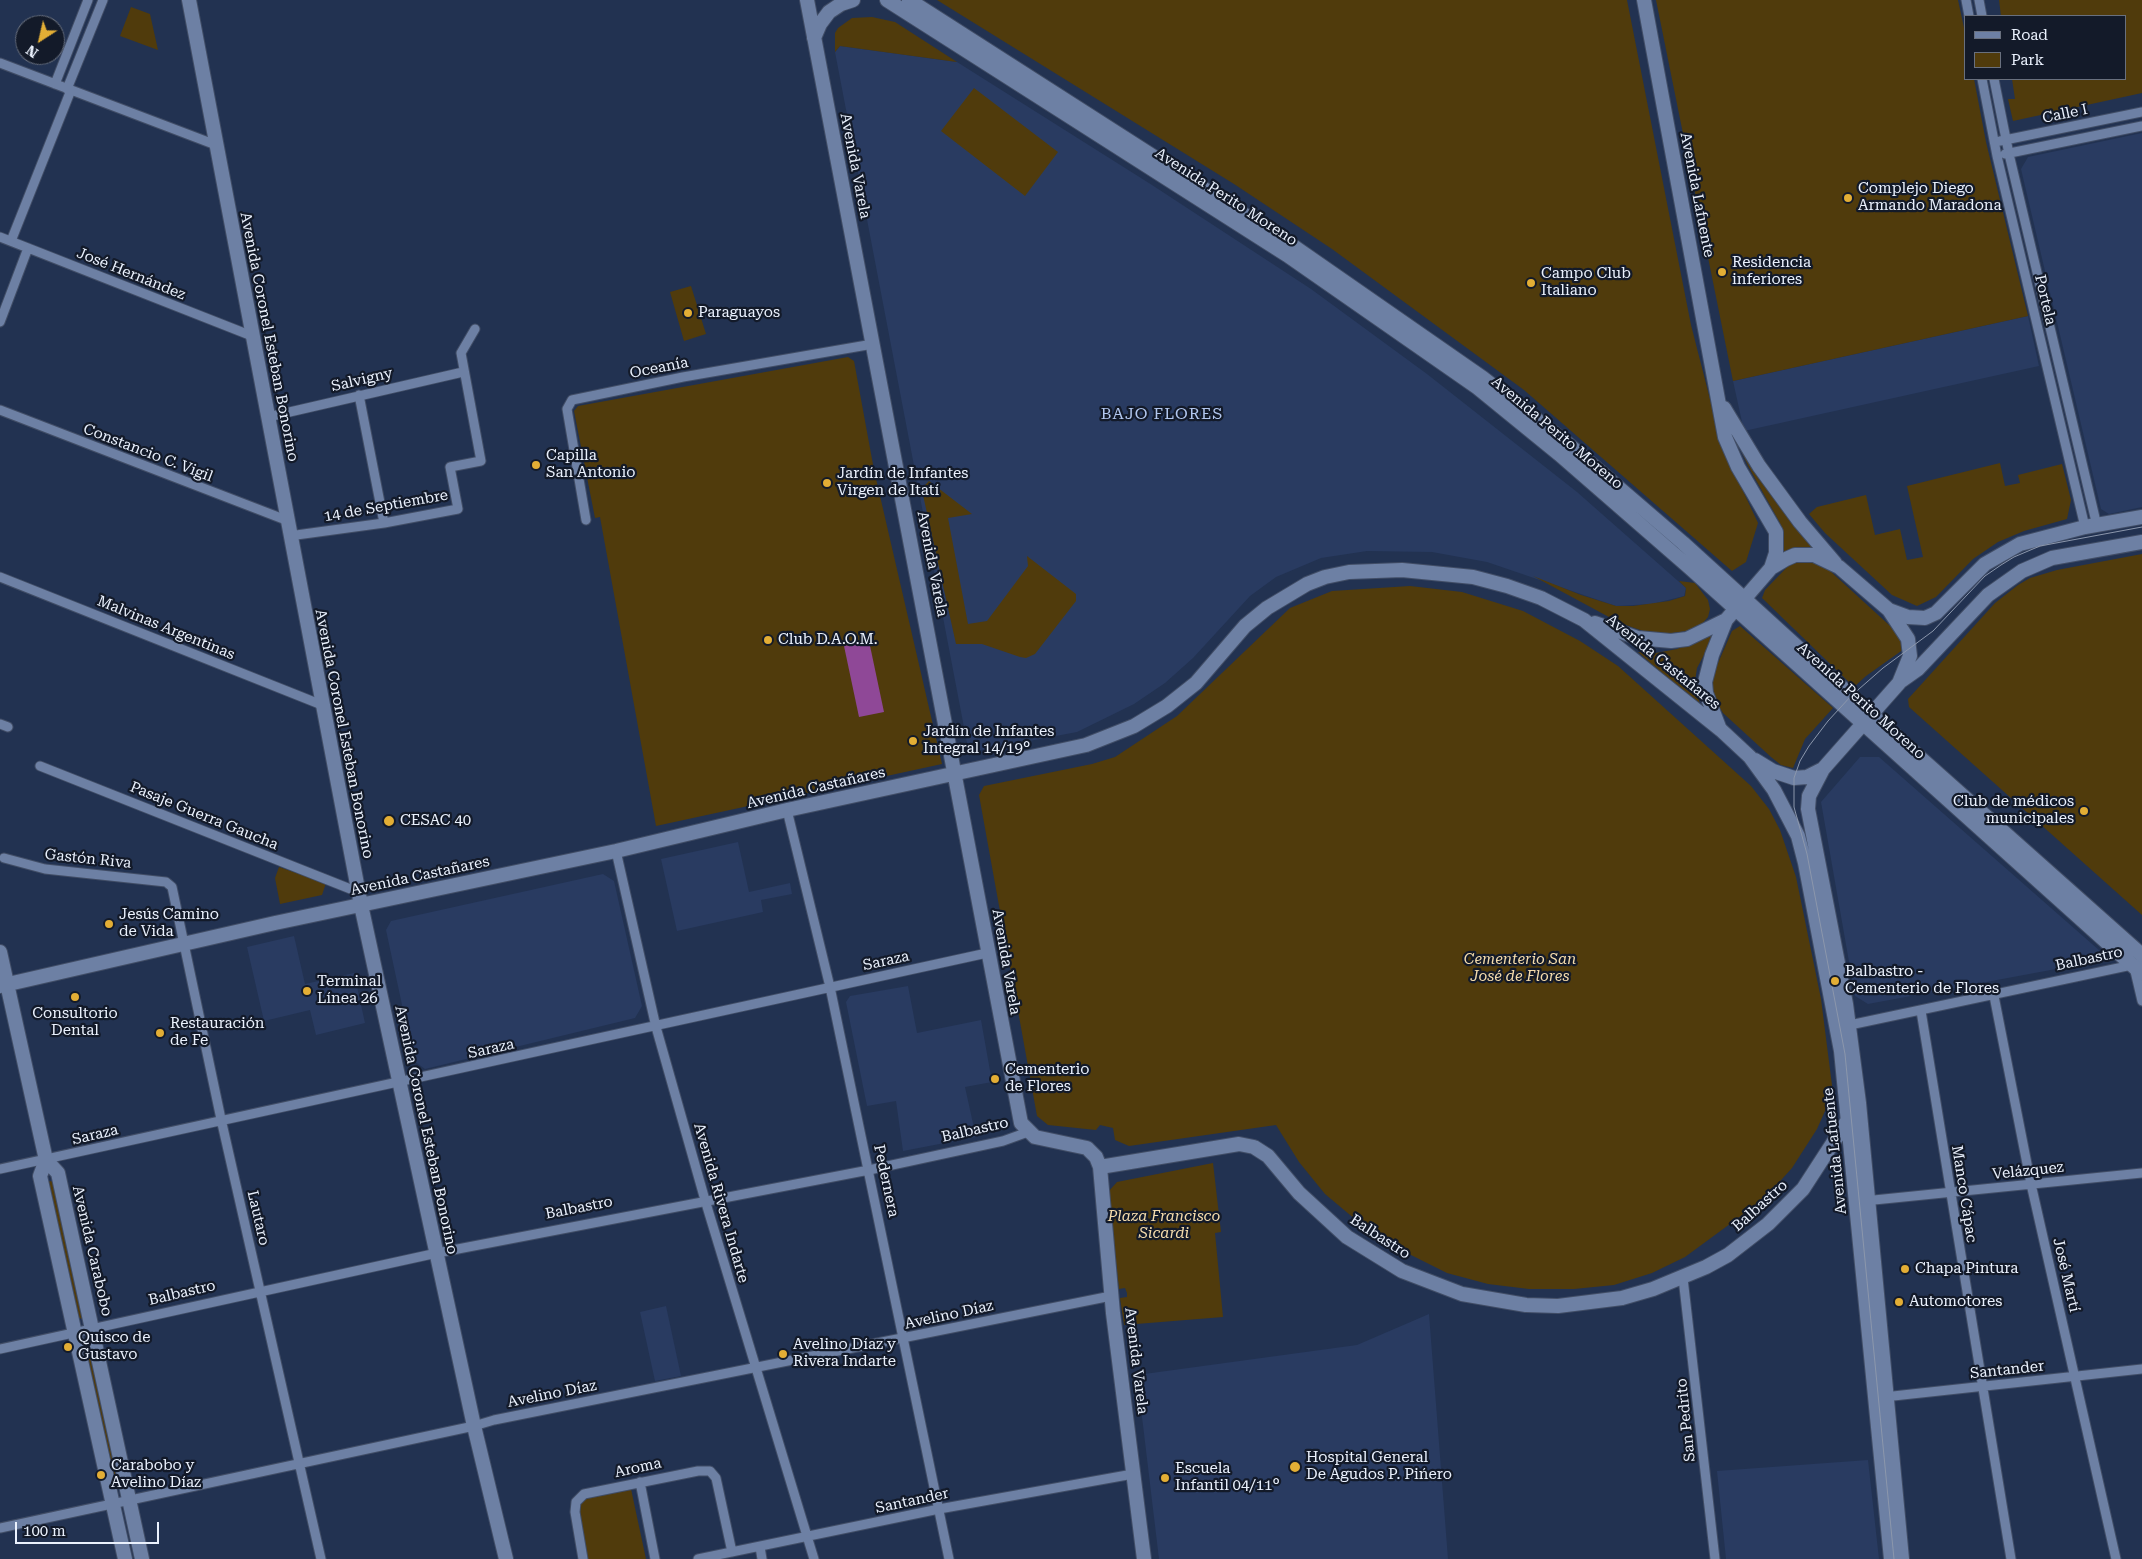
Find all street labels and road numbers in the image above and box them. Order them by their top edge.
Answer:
street label: Calle I [2041,100,2089,128]
street label: Avenida Varela [836,112,874,220]
street label: Avenida Lafuente [1676,131,1718,259]
street label: Avenida Perito Moreno [1151,144,1301,250]
street label: Avenida Coronel Esteban Bonorino [236,211,302,463]
street label: José Hernández [74,244,188,304]
street label: Portela [2030,273,2060,327]
street label: Oceanía [628,354,690,382]
street label: Salvigny [329,364,395,396]
street label: Avenida Perito Moreno [1488,373,1626,493]
street label: Constancio C. Vigil [81,420,215,486]
street label: 14 de Septiembre [322,486,450,526]
street label: Avenida Varela [913,510,951,618]
street label: Malvinas Argentinas [95,592,237,664]
street label: Avenida Coronel Esteban Bonorino [311,608,377,860]
street label: Avenida Castañares [1602,610,1724,714]
street label: Avenida Perito Moreno [1793,639,1929,763]
street label: Avenida Castañares [745,763,887,813]
street label: Pasaje Guerra Gaucha [127,778,281,854]
street label: Gastón Riva [44,846,132,872]
street label: Avenida Castañares [349,852,491,900]
street label: Avenida Varela [988,908,1024,1016]
street label: Balbastro [2054,943,2124,975]
street label: Saraza [861,947,911,975]
street label: Avenida Coronel Esteban Bonorino [391,1004,461,1256]
street label: Saraza [466,1035,516,1063]
street label: Avenida Lafuente [1819,1087,1851,1215]
street label: Balbastro [940,1114,1010,1146]
street label: Saraza [70,1121,120,1149]
street label: Avenida Rivera Indarte [690,1121,752,1285]
street label: Pedernera [870,1143,902,1219]
street label: Manco Cápac [1947,1144,1981,1244]
street label: Velázquez [1991,1158,2065,1184]
street label: Balbastro [1729,1176,1791,1236]
street label: Avenida Carabobo [68,1184,116,1318]
street label: Lautaro [243,1189,273,1247]
street label: Balbastro [544,1193,614,1223]
street label: Balbastro [1346,1211,1414,1263]
street label: José Martí [2049,1236,2083,1314]
street label: Balbastro [147,1277,217,1309]
street label: Avelino Díaz [903,1297,995,1333]
street label: Avenida Varela [1121,1307,1151,1415]
street label: Santander [1969,1357,2045,1383]
street label: Avelino Díaz [506,1377,598,1411]
street label: San Pedrito [1673,1377,1699,1463]
street label: Aroma [613,1454,663,1482]
street label: Santander [874,1484,950,1518]

